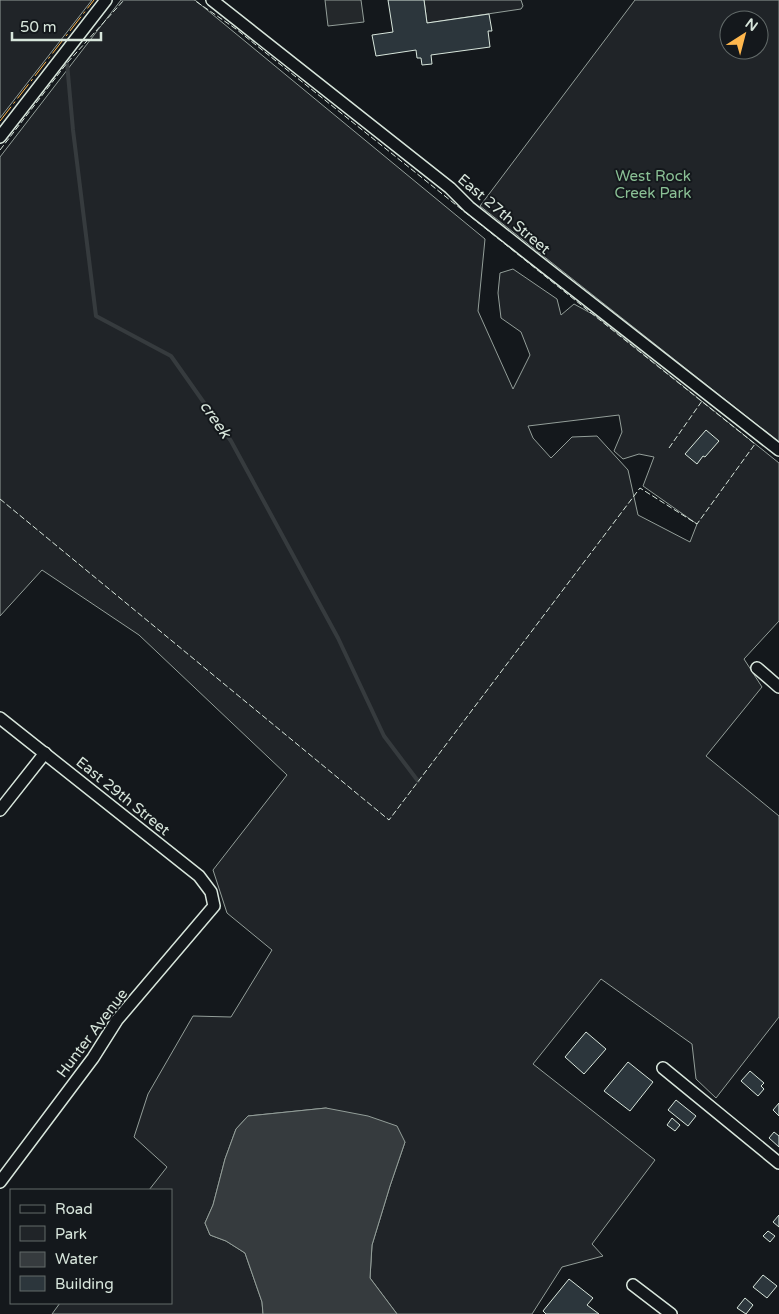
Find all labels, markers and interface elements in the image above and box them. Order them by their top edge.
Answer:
scale bar [12,10,101,42]
north arrow [719,10,769,60]
text: N [742,15,761,35]
text: 50 m [20,18,57,36]
park label: West Rock Creek Park [615,167,691,202]
street label: East 27th Street [454,170,554,258]
water label: creek [195,397,236,443]
street label: East 29th Street [73,753,174,839]
street label: Hunter Avenue [53,985,131,1081]
legend [10,1189,172,1304]
text: Road [55,1200,93,1218]
text: Park [55,1225,87,1243]
text: Water [55,1250,98,1268]
text: Building [55,1275,114,1293]

